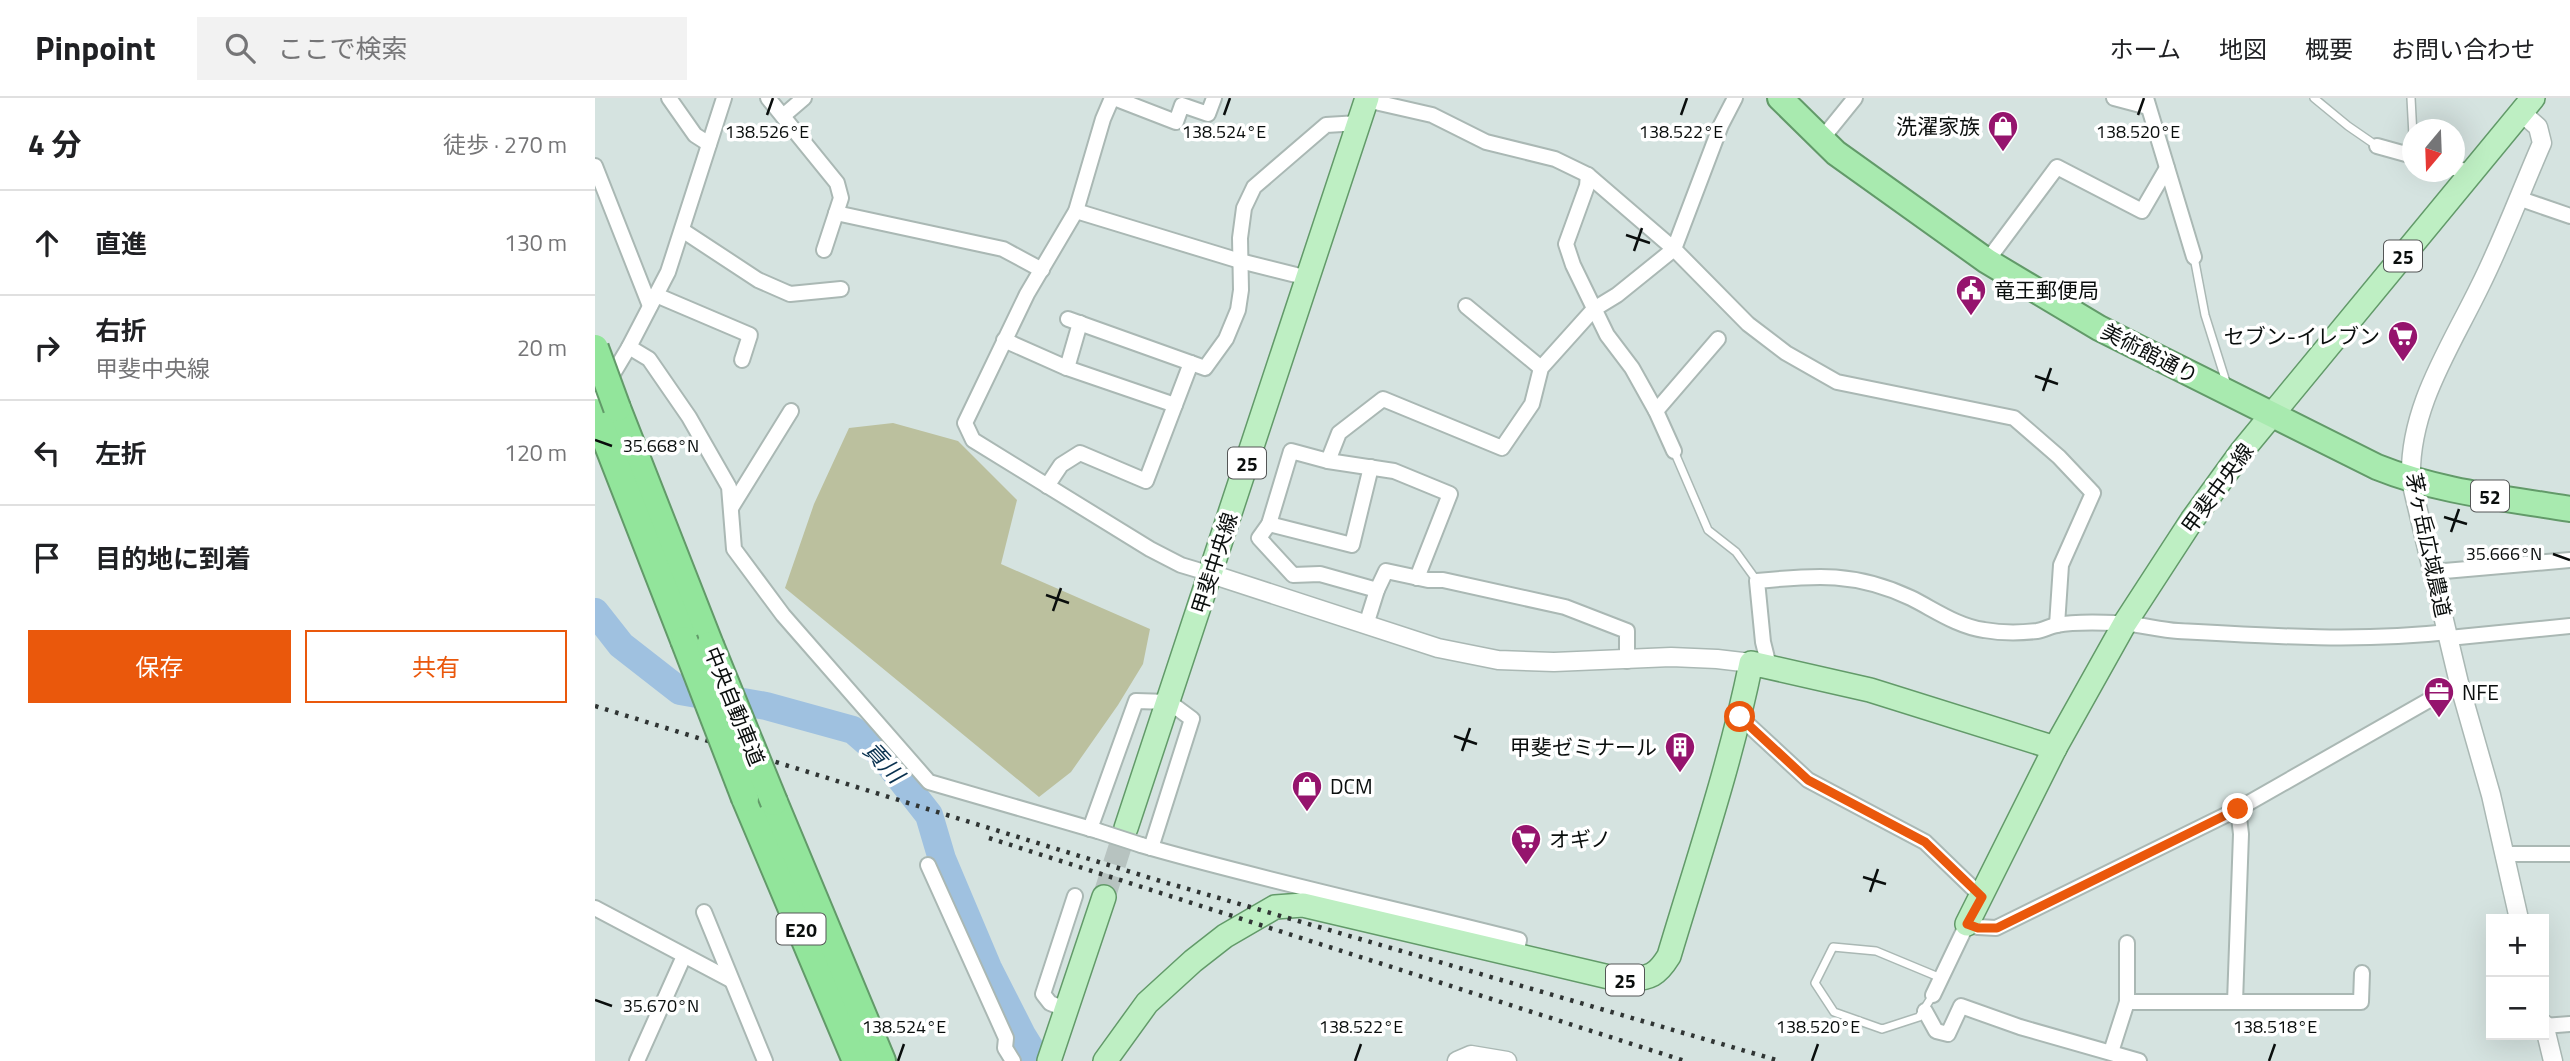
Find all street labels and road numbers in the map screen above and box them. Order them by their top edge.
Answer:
road number: 25 [2384,240,2422,272]
street label: 美術館通り [2096,315,2204,391]
street label: 甲斐中央線 [2173,436,2261,540]
road number: 25 [1228,448,1266,478]
street label: 茅ヶ岳広域農道 [2398,470,2460,620]
road number: 52 [2471,480,2509,512]
street label: 甲斐中央線 [1183,508,1245,618]
street label: 中央自動車道 [697,642,773,770]
road number: E20 [777,914,825,944]
road number: 25 [1606,964,1644,996]

